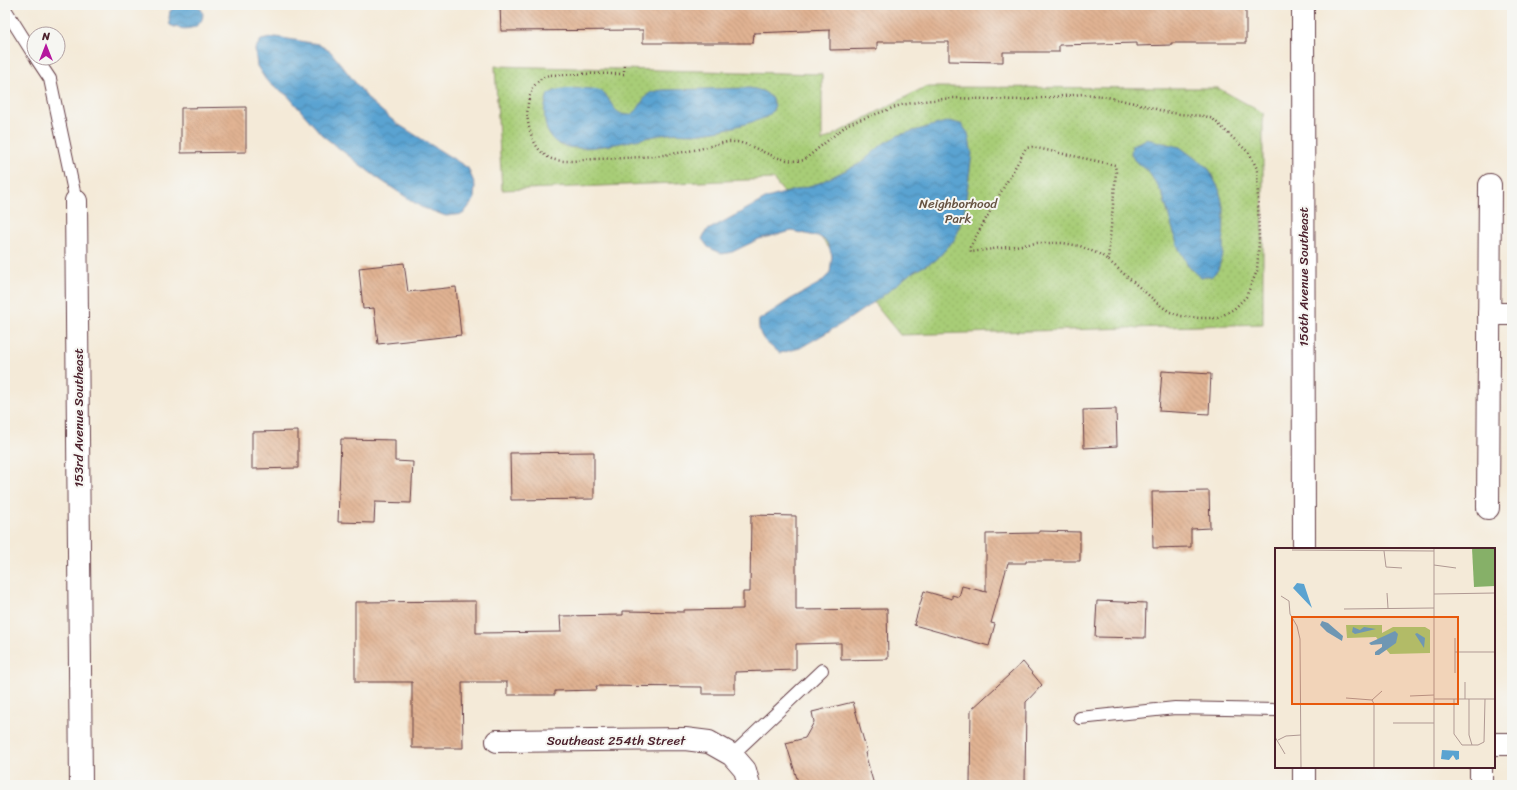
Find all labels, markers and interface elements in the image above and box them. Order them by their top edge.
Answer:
north arrow [26,26,66,66]
text: N [41,27,50,46]
park label: Neighborhood Park [919,192,998,230]
street label: 156th Avenue Southeast [1292,207,1315,347]
street label: 153rd Avenue Southeast [67,348,90,488]
inset map [1275,548,1495,768]
street label: Southeast 254th Street [547,729,686,752]

